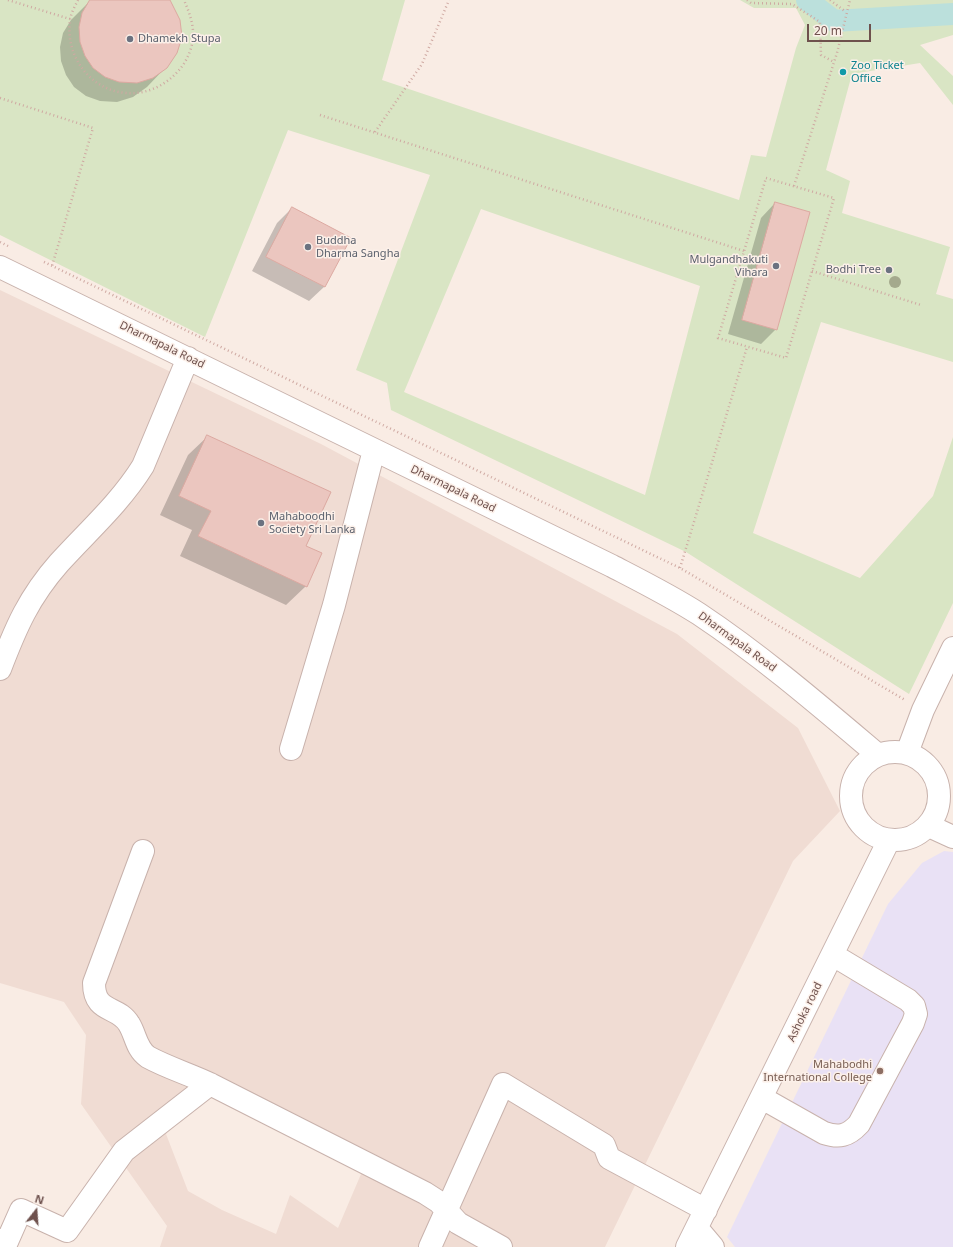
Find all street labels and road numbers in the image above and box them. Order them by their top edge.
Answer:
street label: Dharmapala Road [117,319,207,371]
street label: Dharmapala Road [408,463,498,515]
street label: Dharmapala Road [695,609,779,675]
street label: Ashoka road [785,980,825,1044]

